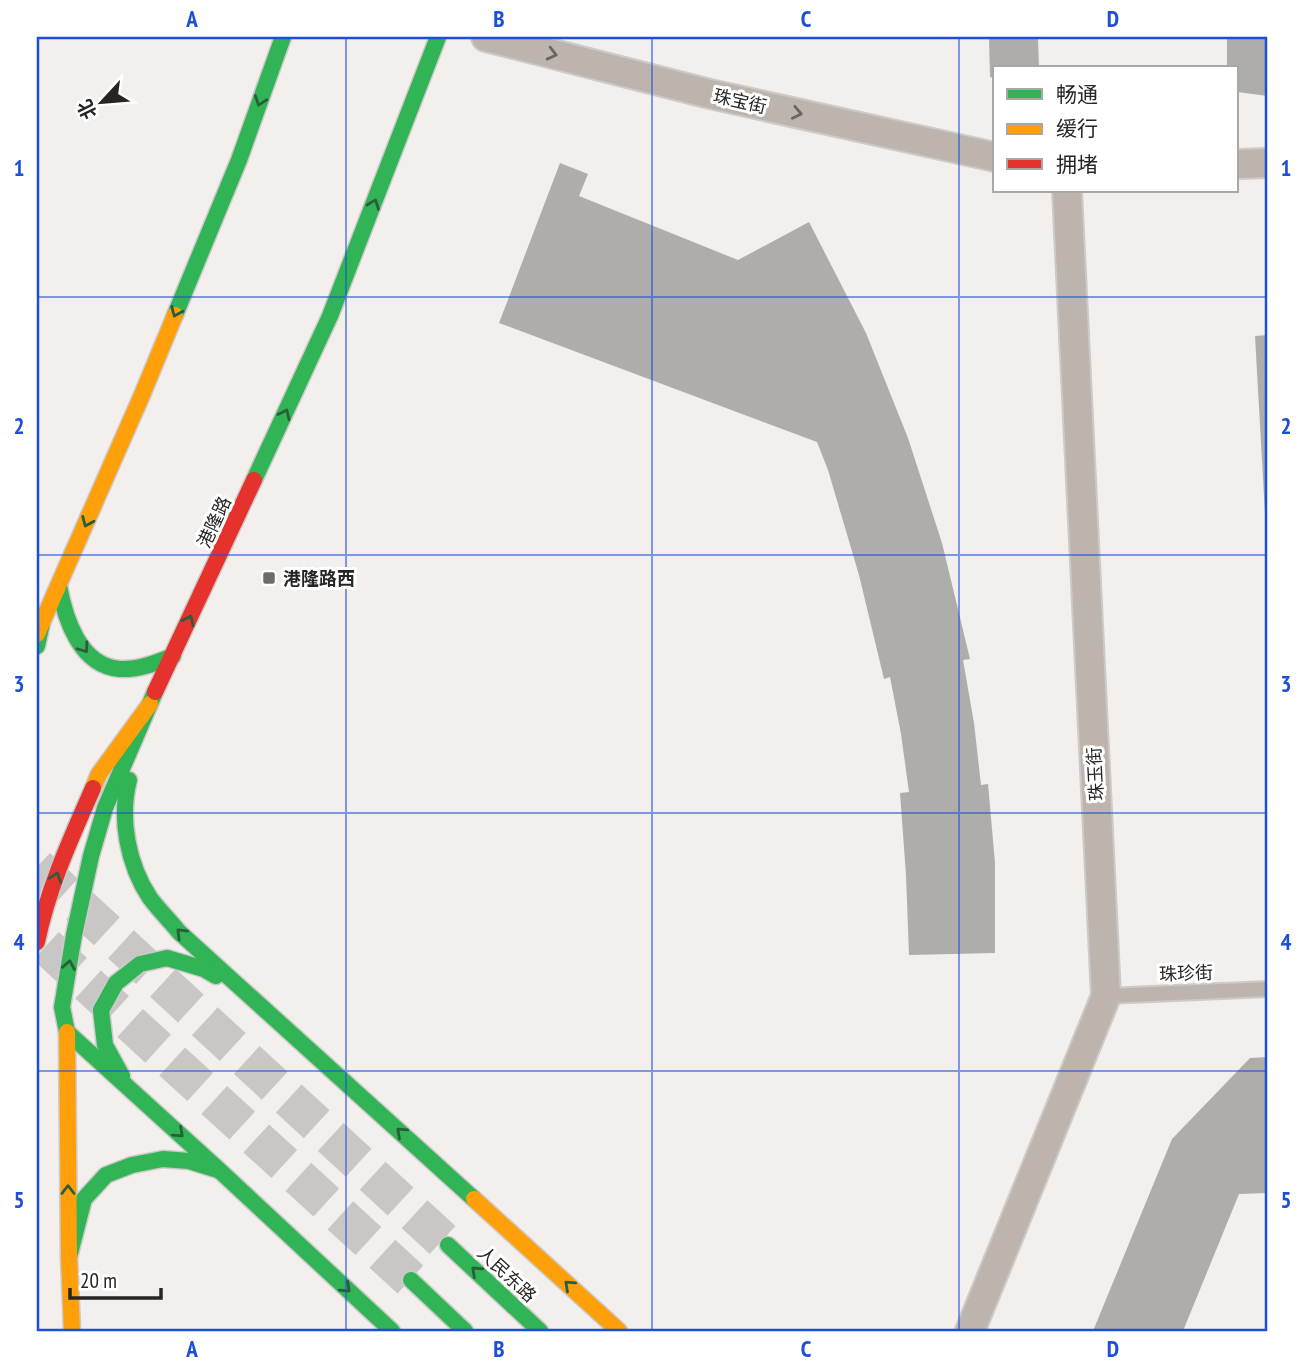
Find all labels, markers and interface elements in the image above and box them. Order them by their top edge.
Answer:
text: A [185,4,198,33]
text: B [493,4,505,33]
text: C [801,4,812,33]
text: D [1107,4,1119,33]
one-way arrow [546,46,558,60]
north arrow [66,66,136,136]
legend [993,66,1238,192]
text: 畅通 [1056,81,1098,108]
street label: 珠宝街 [711,84,769,118]
one-way arrow [254,95,268,107]
text: 北 [72,96,102,123]
one-way arrow [791,105,803,120]
text: 缓行 [1056,115,1098,142]
text: 拥堵 [1056,151,1098,178]
text: 1 [14,153,25,182]
text: 1 [1281,153,1292,182]
one-way arrow [365,199,379,211]
one-way arrow [170,305,184,318]
one-way arrow [277,408,291,421]
text: 2 [14,411,25,440]
text: 2 [1281,411,1292,440]
street label: 港隆路 [192,493,236,551]
one-way arrow [81,514,95,527]
place label: 港隆路西 [283,567,355,590]
marker: 港隆路西 [261,570,277,586]
one-way arrow [181,615,195,627]
one-way arrow [76,641,89,653]
text: 3 [14,669,25,698]
text: 3 [1281,669,1292,698]
street label: 珠玉街 [1082,746,1108,802]
one-way arrow [48,871,62,884]
text: 4 [14,927,25,956]
text: 4 [1281,927,1292,956]
one-way arrow [177,928,190,941]
one-way arrow [61,959,76,971]
street label: 珠珍街 [1159,961,1213,985]
one-way arrow [171,1125,184,1138]
one-way arrow [396,1128,409,1140]
one-way arrow [60,1184,76,1194]
text: 5 [14,1185,25,1214]
text: 5 [1281,1185,1292,1214]
street label: 人民东路 [473,1241,541,1307]
scale bar [70,1256,161,1300]
text: 20 m [80,1267,117,1294]
one-way arrow [471,1267,484,1280]
one-way arrow [338,1280,351,1292]
one-way arrow [564,1281,577,1294]
text: A [185,1334,198,1363]
text: B [493,1334,505,1363]
text: C [801,1334,812,1363]
text: D [1107,1334,1119,1363]

